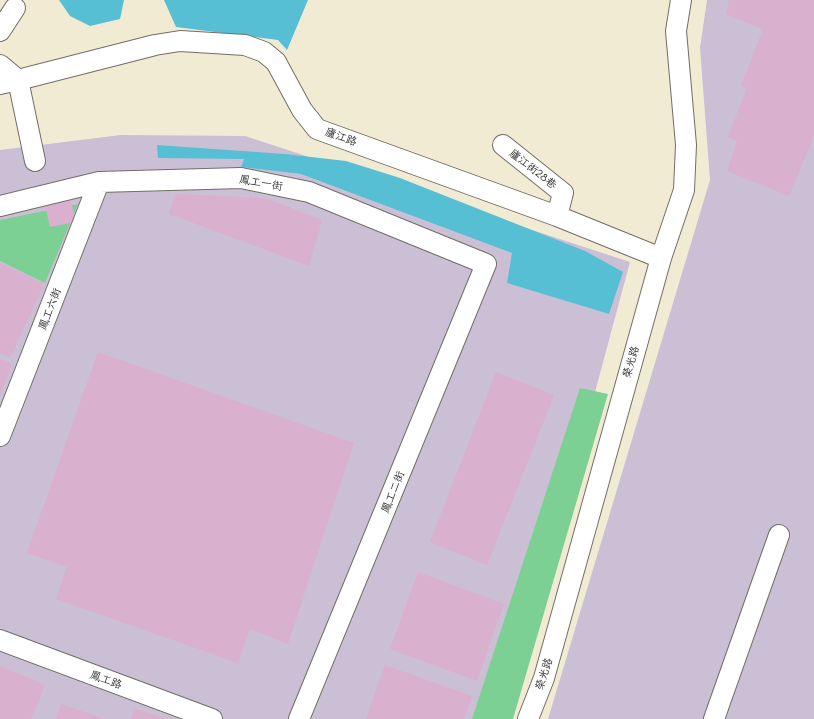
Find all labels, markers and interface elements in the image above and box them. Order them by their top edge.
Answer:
street label: 廬江路 [323,125,359,149]
street label: 廬江街28巷 [507,146,559,192]
street label: 鳳工一街 [238,173,284,193]
street label: 鳳工六街 [36,286,64,332]
street label: 榮光路 [620,344,642,380]
street label: 鳳工二街 [379,469,407,515]
street label: 榮光路 [533,656,555,692]
street label: 鳳工路 [88,668,124,692]

